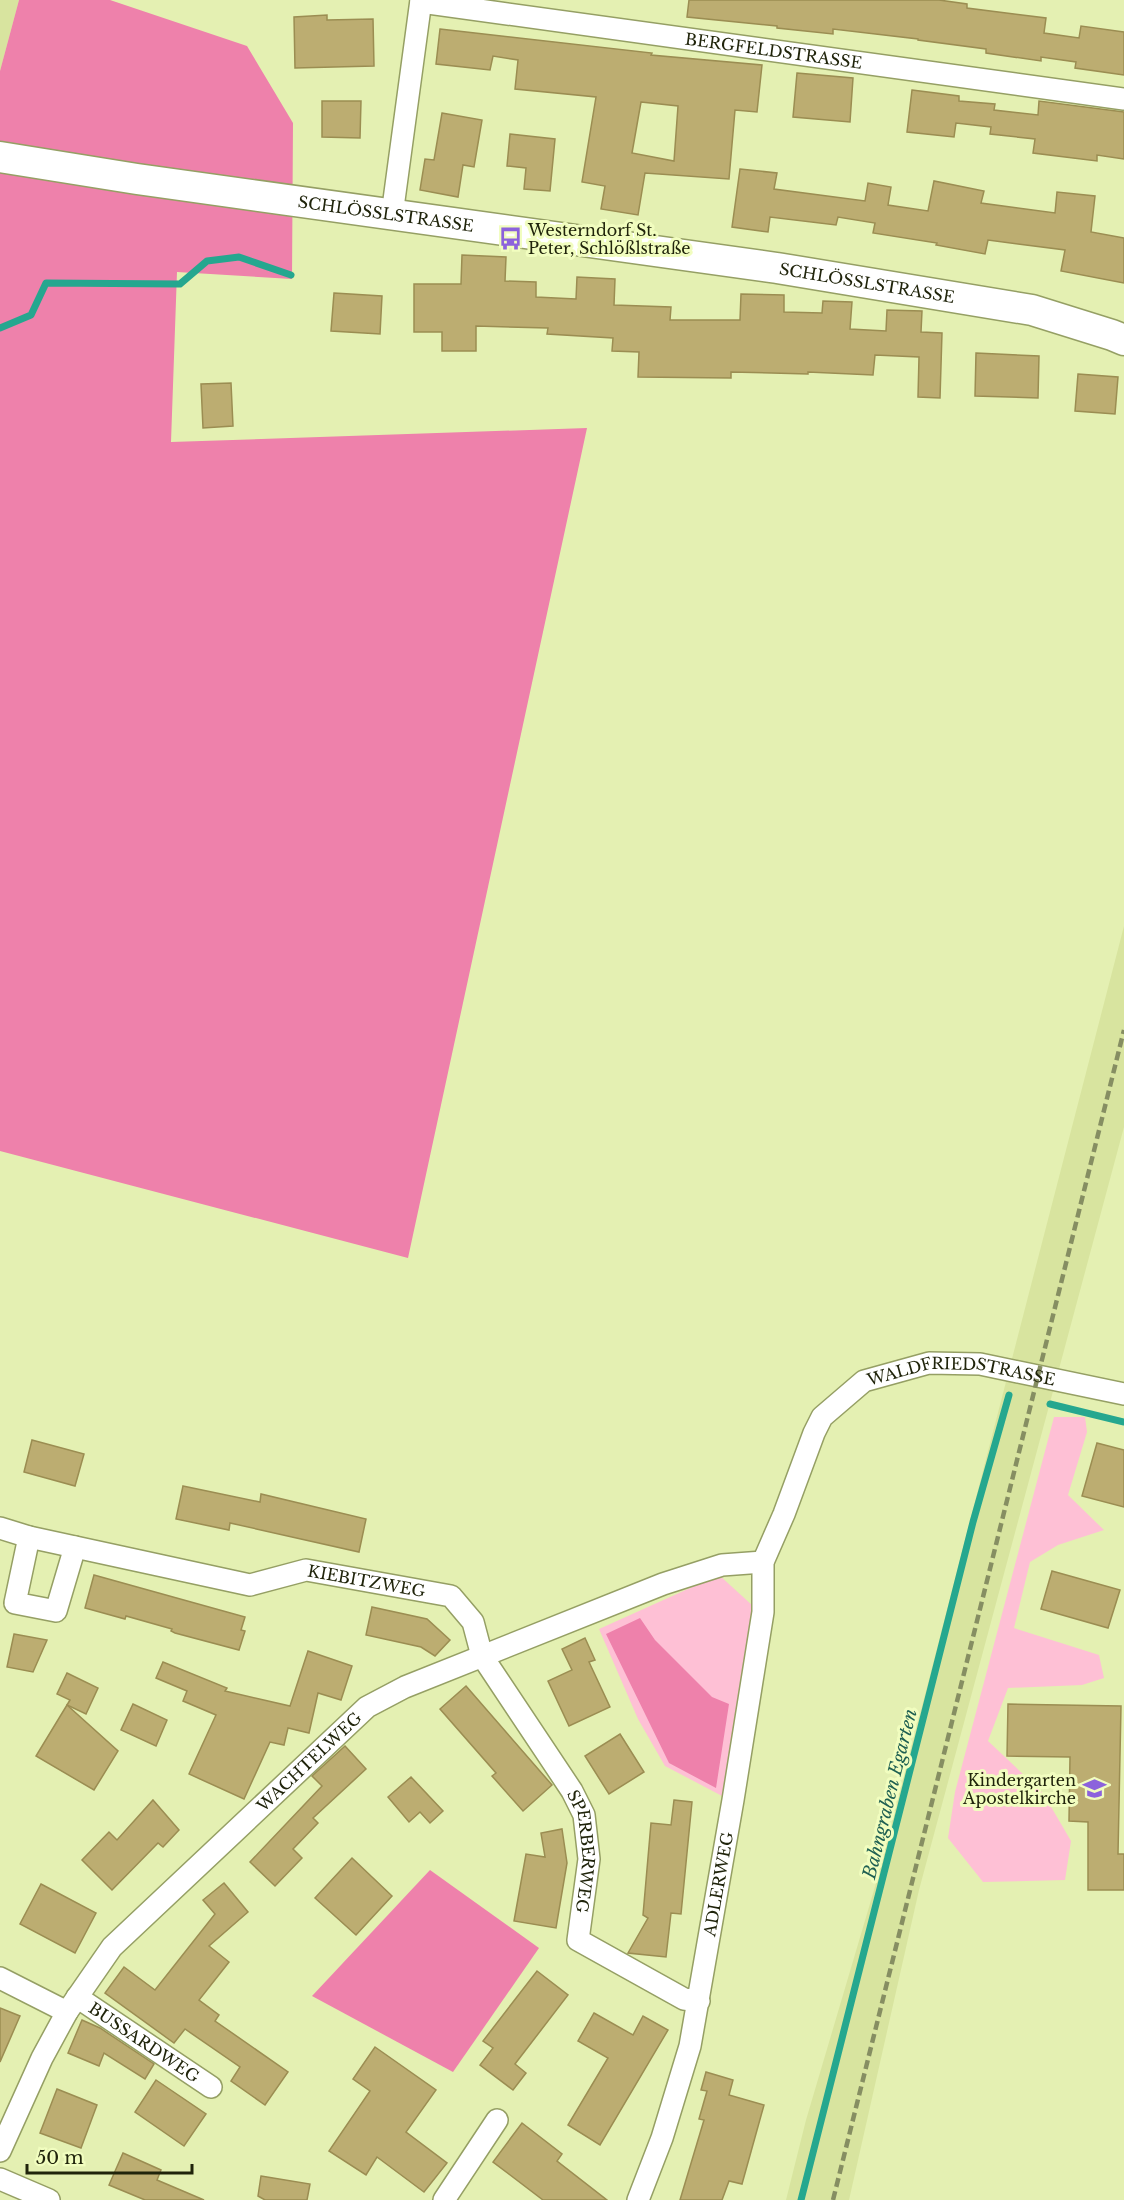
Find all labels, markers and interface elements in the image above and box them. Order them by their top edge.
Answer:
street label: BERGFELDSTRASSE [684,29,864,73]
street label: SCHLÖSSLSTRASSE [297,191,475,236]
place label: Westerndorf St. Peter, Schlößlstraße [527,220,690,258]
bus stop icon: Westerndorf St. Peter, Schlößlstraße [497,226,523,252]
street label: SCHLÖSSLSTRASSE [778,259,956,307]
street label: WALDFRIEDSTRASSE [864,1353,1057,1390]
street label: KIEBITZWEG [306,1561,427,1601]
street label: WACHTELWEG [252,1707,366,1816]
water label: Bahngraben Egarten [858,1707,922,1882]
place label: Kindergarten Apostelkirche [962,1770,1076,1808]
school or university icon: Kindergarten Apostelkirche [1081,1776,1107,1802]
street label: SPERBERWEG [563,1786,599,1914]
street label: ADLERWEG [699,1830,737,1939]
street label: BUSSARDWEG [85,1998,204,2087]
scale bar [27,2137,192,2175]
text: 50 m [36,2147,84,2169]

